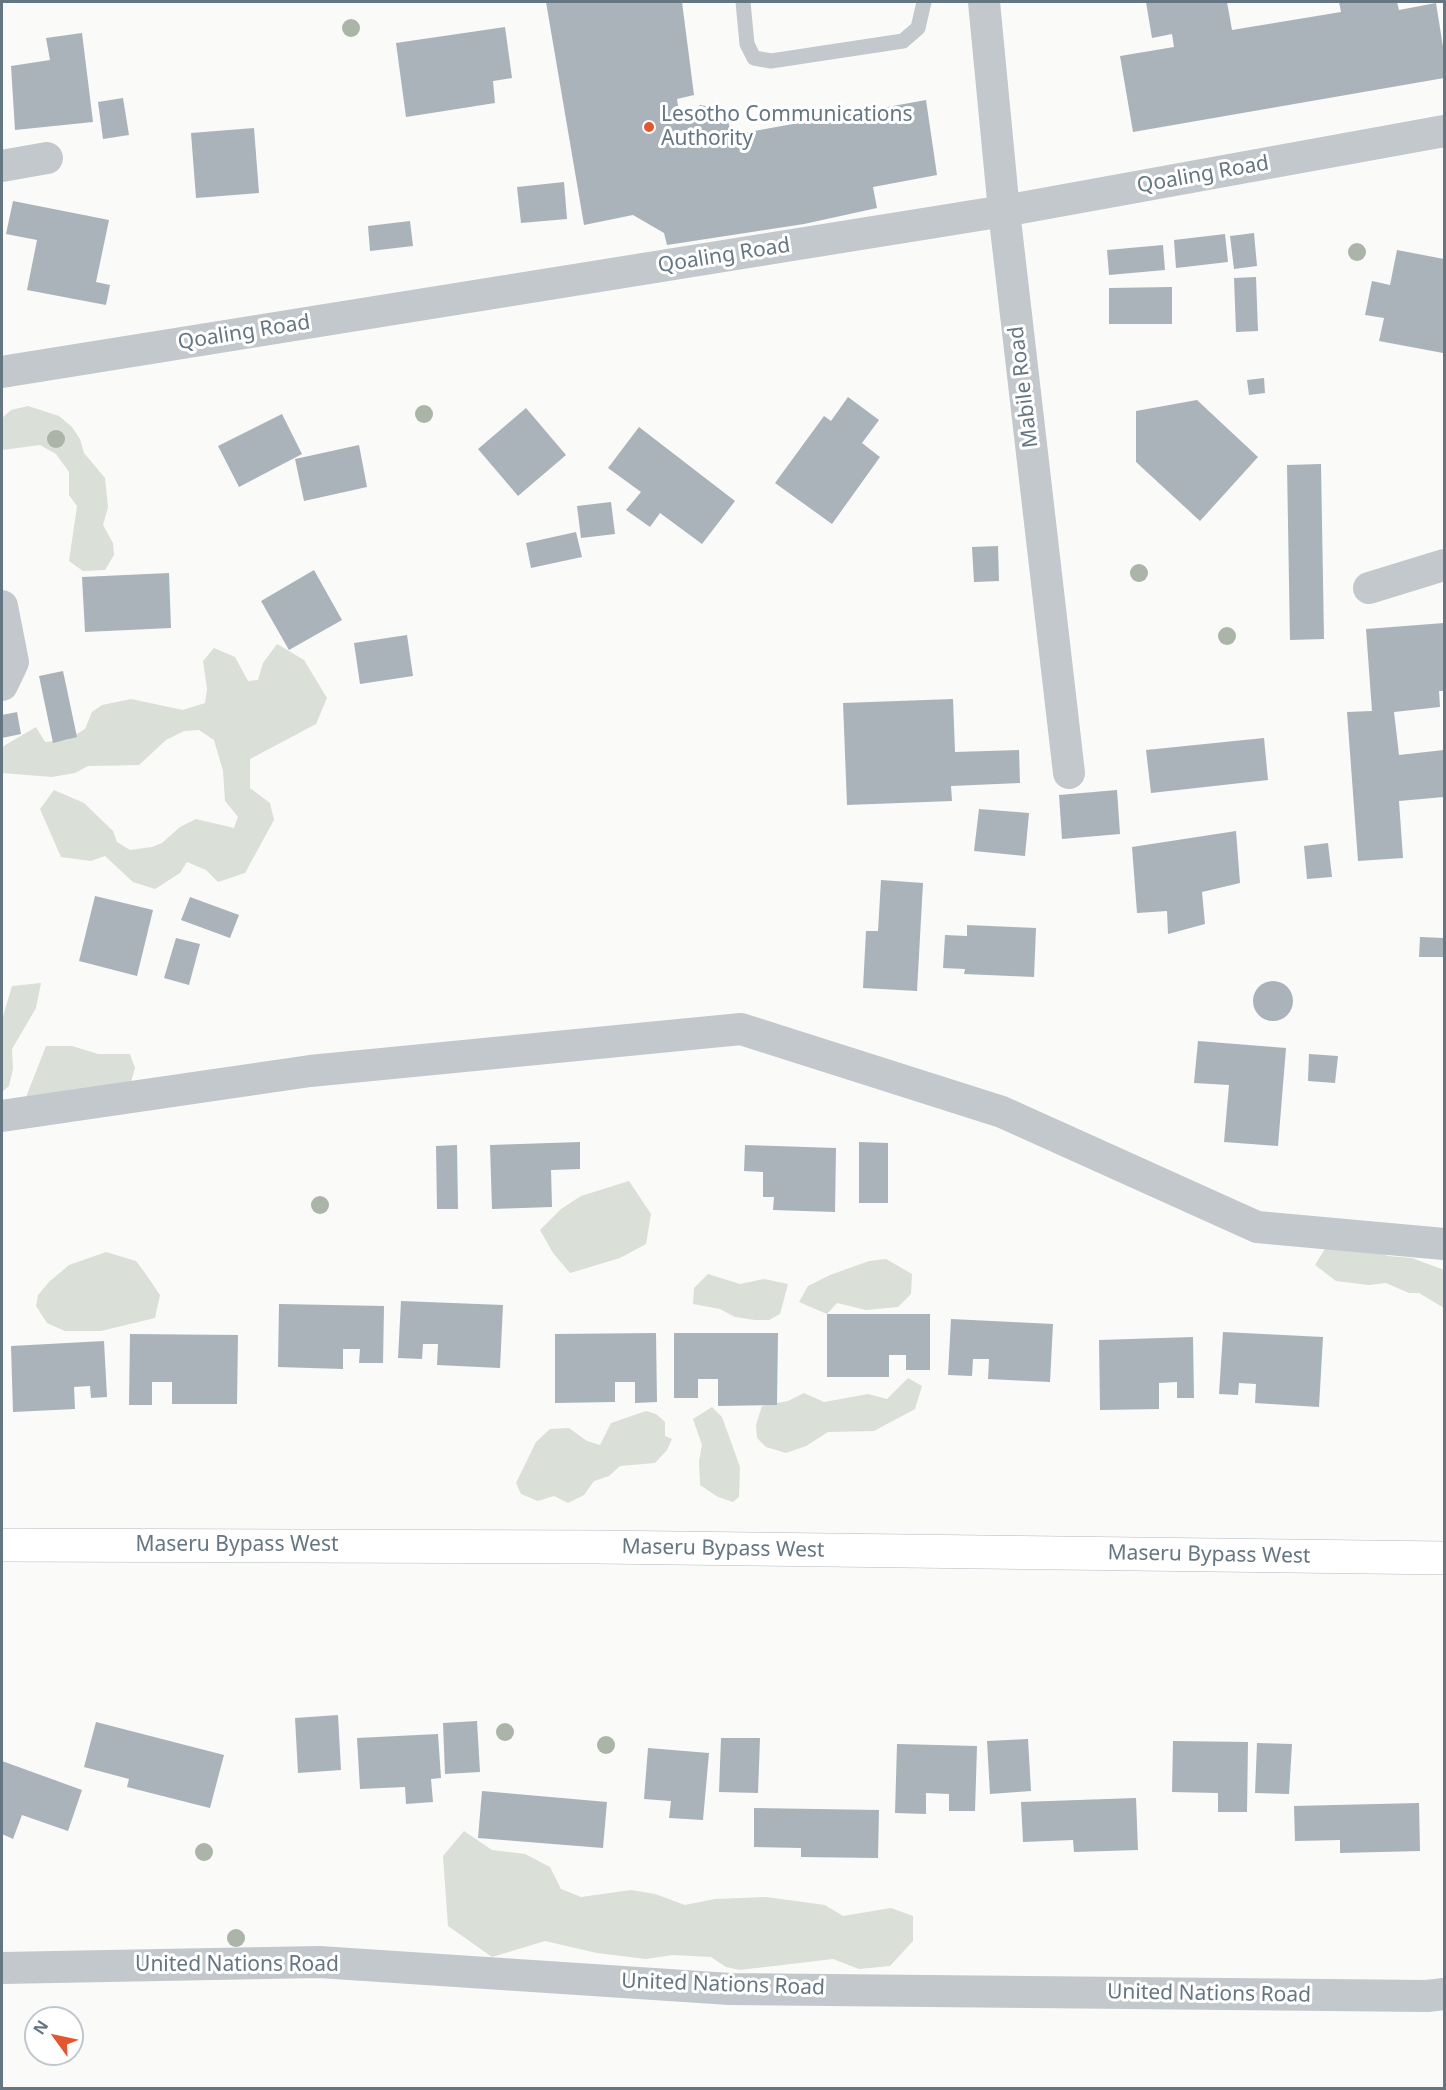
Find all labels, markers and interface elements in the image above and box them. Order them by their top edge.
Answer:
place label: Lesotho Communications Authority [661,102,913,152]
marker: Lesotho Communications Authority [642,120,656,134]
street label: Qoaling Road [1135,151,1271,199]
street label: Qoaling Road [656,233,792,279]
street label: Qoaling Road [176,310,312,356]
street label: Mabile Road [1004,325,1044,449]
street label: Maseru Bypass West [135,1532,339,1558]
street label: Maseru Bypass West [621,1535,825,1563]
street label: Maseru Bypass West [1107,1541,1311,1569]
street label: United Nations Road [135,1952,339,1978]
street label: United Nations Road [621,1969,825,2001]
street label: United Nations Road [1107,1980,1311,2008]
north arrow [24,2006,84,2066]
text: N [28,2016,53,2039]

